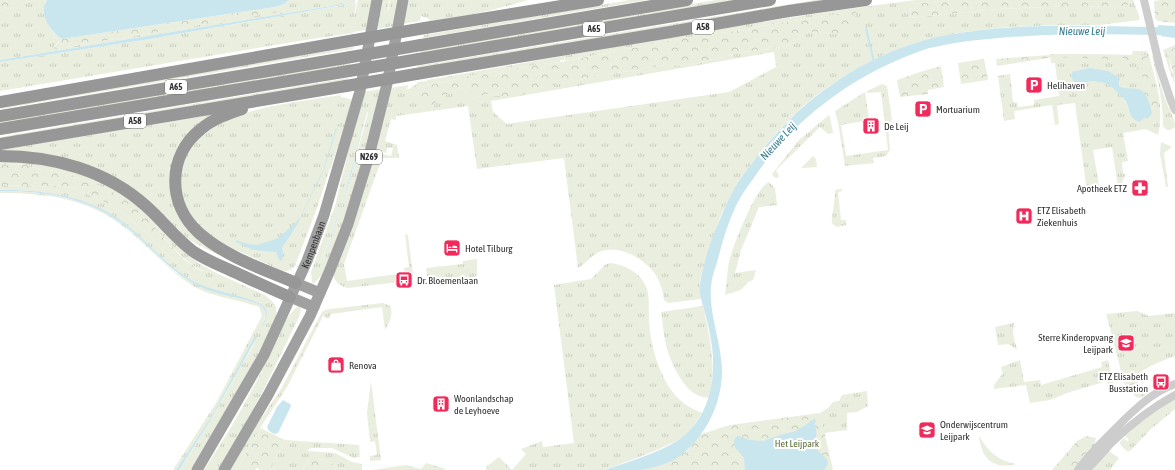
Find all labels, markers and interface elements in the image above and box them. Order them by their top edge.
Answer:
road number: A58 [692,20,714,34]
road number: A65 [583,22,605,36]
water label: Nieuwe Leij [1059,25,1106,37]
parking icon: Helihaven [1024,75,1044,95]
road number: A65 [165,80,187,94]
place label: Helihaven [1047,80,1085,91]
parking icon: Mortuarium [913,99,933,119]
place label: Mortuarium [936,104,980,115]
road number: A58 [124,114,146,128]
building icon: De Leij [861,116,881,136]
water label: Nieuwe Leij [758,120,799,162]
place label: De Leij [884,121,909,132]
road number: N269 [356,150,382,164]
pharmacy icon: Apotheek ETZ [1130,178,1150,198]
place label: Apotheek ETZ [1077,183,1127,194]
place label: ETZ Elisabeth Ziekenhuis [1037,205,1086,228]
hospital icon: ETZ Elisabeth Ziekenhuis [1014,206,1034,226]
street label: Kempenbaan [299,219,327,270]
hotel icon: Hotel Tilburg [442,238,462,258]
place label: Hotel Tilburg [465,243,513,254]
bus stop icon: Dr. Bloemenlaan [394,270,414,290]
place label: Dr. Bloemenlaan [417,275,478,286]
place label: Sterre Kinderopvang Leijpark [1038,332,1114,355]
school or university icon: Sterre Kinderopvang Leijpark [1116,333,1136,353]
shop icon: Renova [326,355,346,375]
place label: Renova [349,360,377,371]
place label: ETZ Elisabeth Busstation [1099,371,1148,394]
bus stop icon: ETZ Elisabeth Busstation [1151,372,1171,392]
place label: Woonlandschap de Leyhoeve [454,393,514,416]
building icon: Woonlandschap de Leyhoeve [431,394,451,414]
place label: Onderwijscentrum Leijpark [940,419,1008,442]
school or university icon: Onderwijscentrum Leijpark [917,420,937,440]
park label: Het Leijpark [775,438,820,449]

